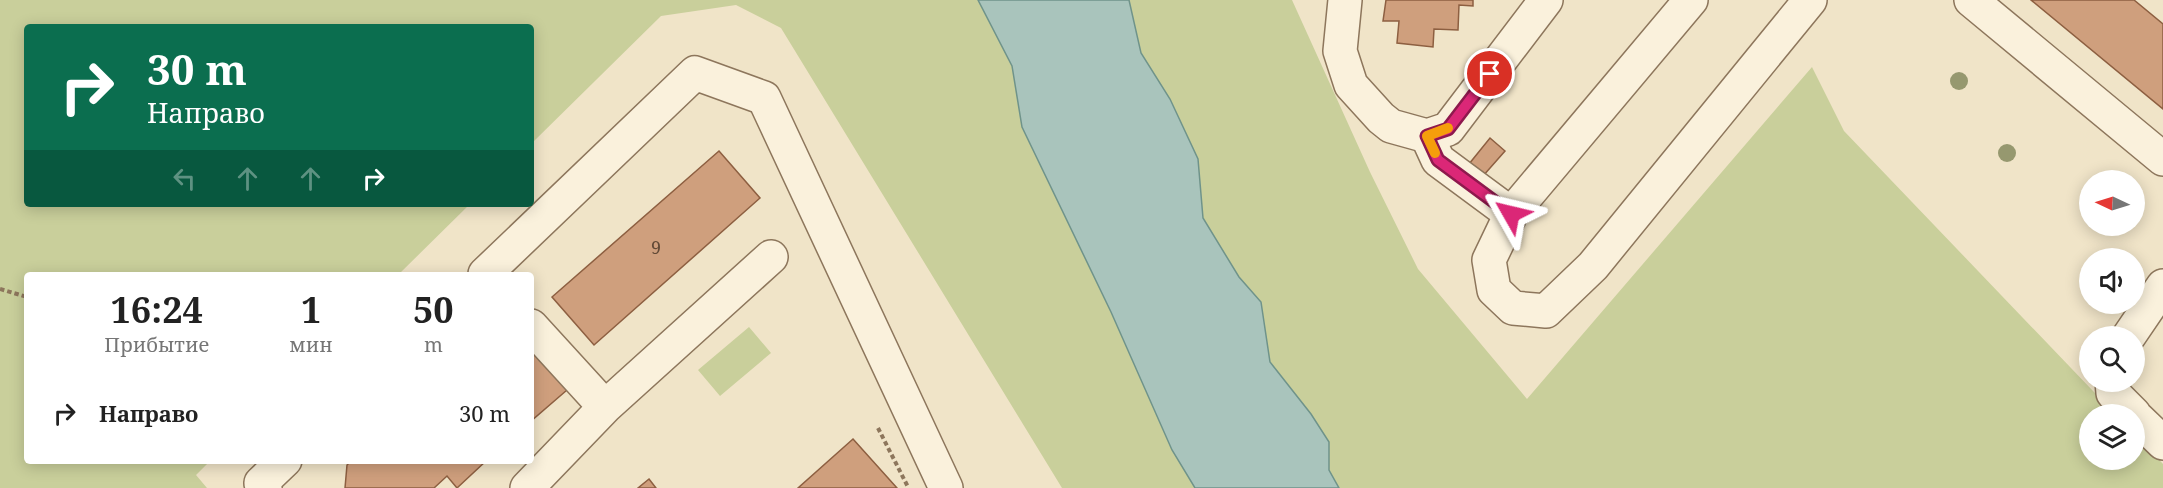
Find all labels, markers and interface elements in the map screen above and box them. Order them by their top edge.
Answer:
text: 30 m [147,40,247,97]
icon: right [48,48,126,126]
pin [1464,48,1515,99]
icon: arrive [1473,57,1506,90]
text: Направо [147,94,265,131]
icon: left [168,162,201,195]
icon: ahead [231,162,264,195]
icon: ahead [294,162,327,195]
icon: right [357,162,390,195]
north arrow [2079,170,2145,236]
map controls [2079,170,2145,470]
position arrow [1479,182,1543,246]
house number: 9 [651,235,661,259]
button: sound [2079,248,2145,314]
text: 16:24 [111,285,203,334]
text: 1 [301,285,321,334]
text: 50 [413,285,454,334]
button: search [2079,326,2145,392]
text: Прибытие [104,331,209,358]
text: мин [289,331,333,358]
text: m [424,331,443,358]
icon: right [48,397,81,430]
text: Направо [99,398,198,428]
text: 30 m [459,398,510,428]
button: layers [2079,404,2145,470]

